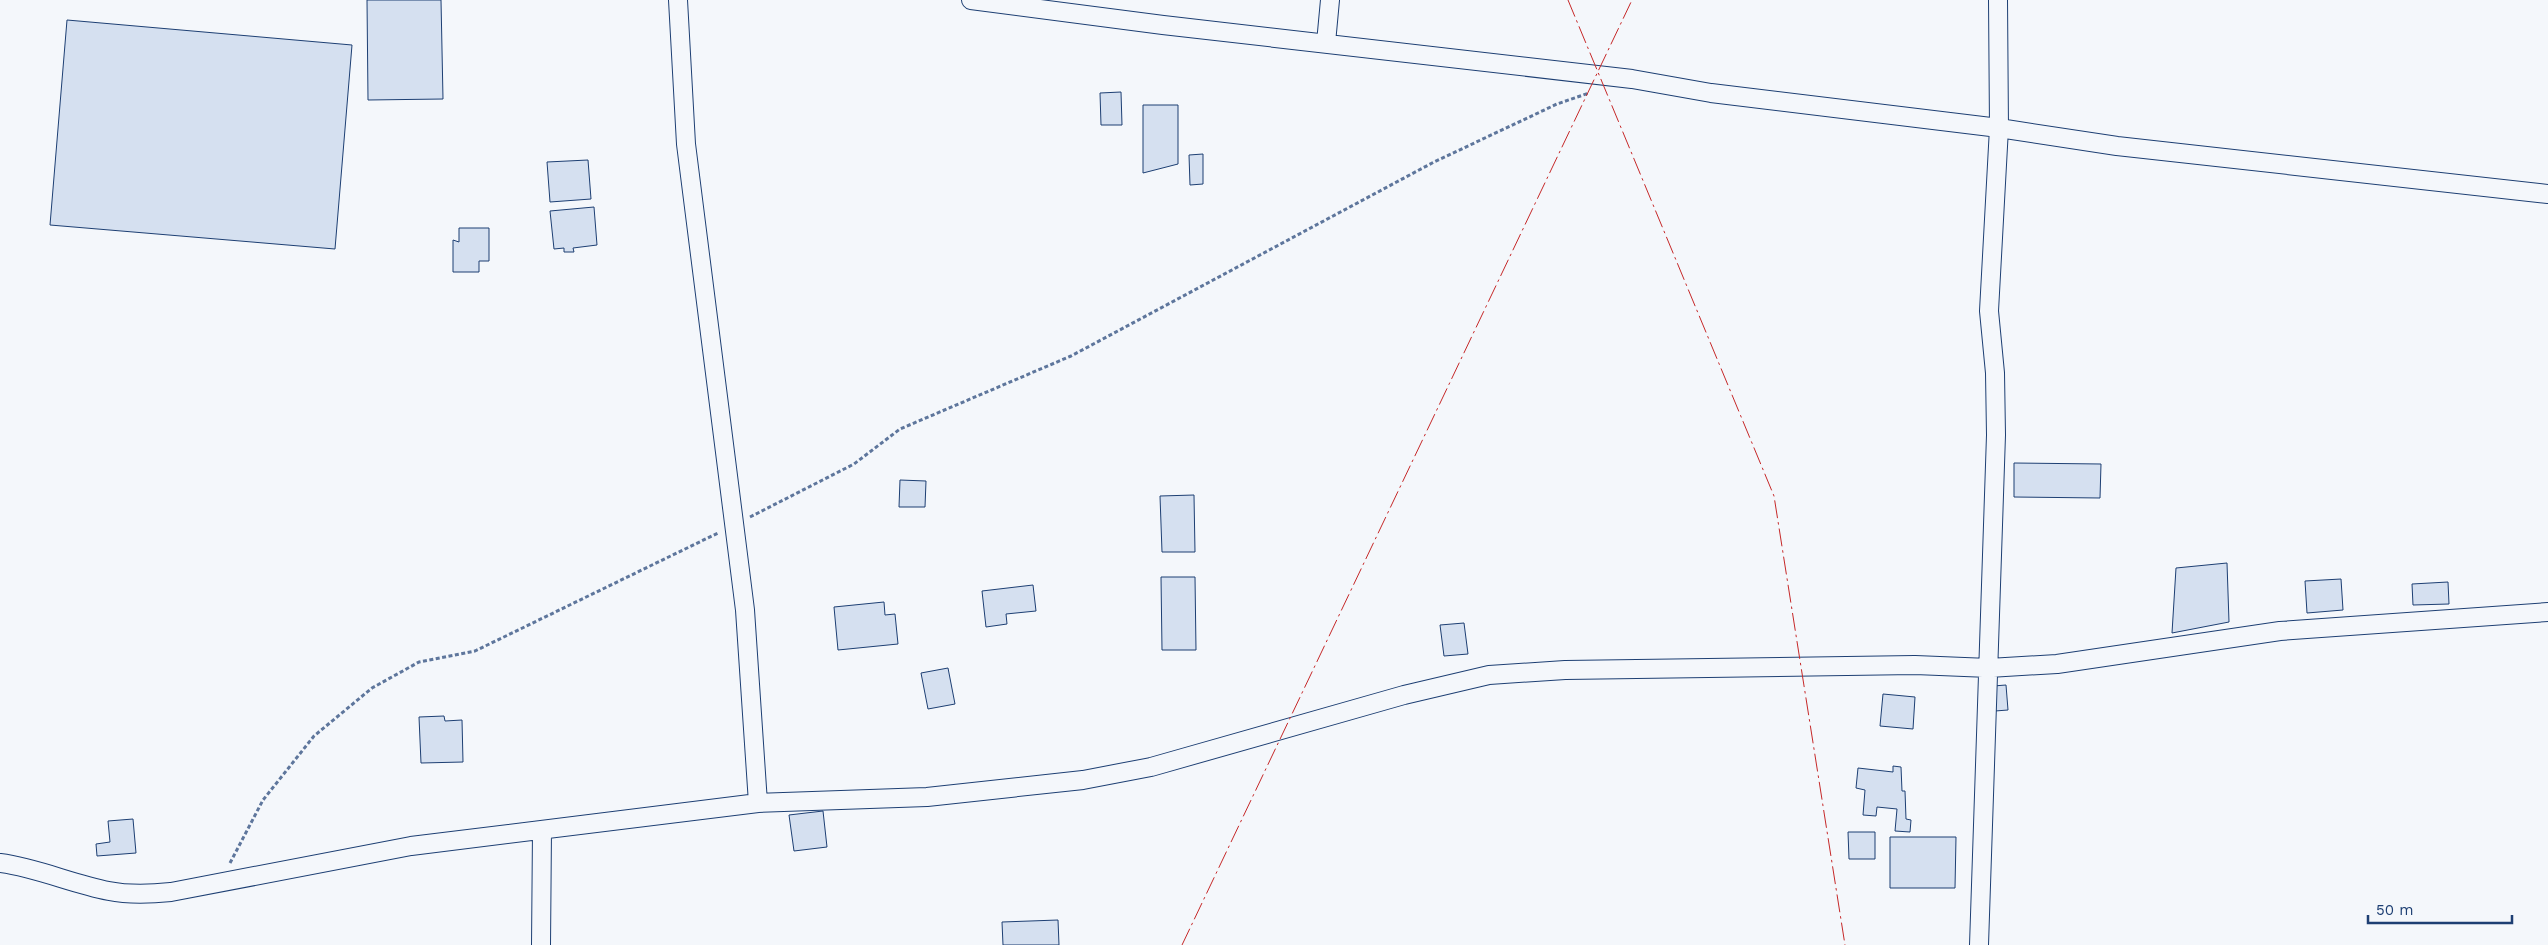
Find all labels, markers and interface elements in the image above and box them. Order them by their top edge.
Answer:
scale bar [2368,892,2512,924]
text: 50 m [2376,901,2413,919]

